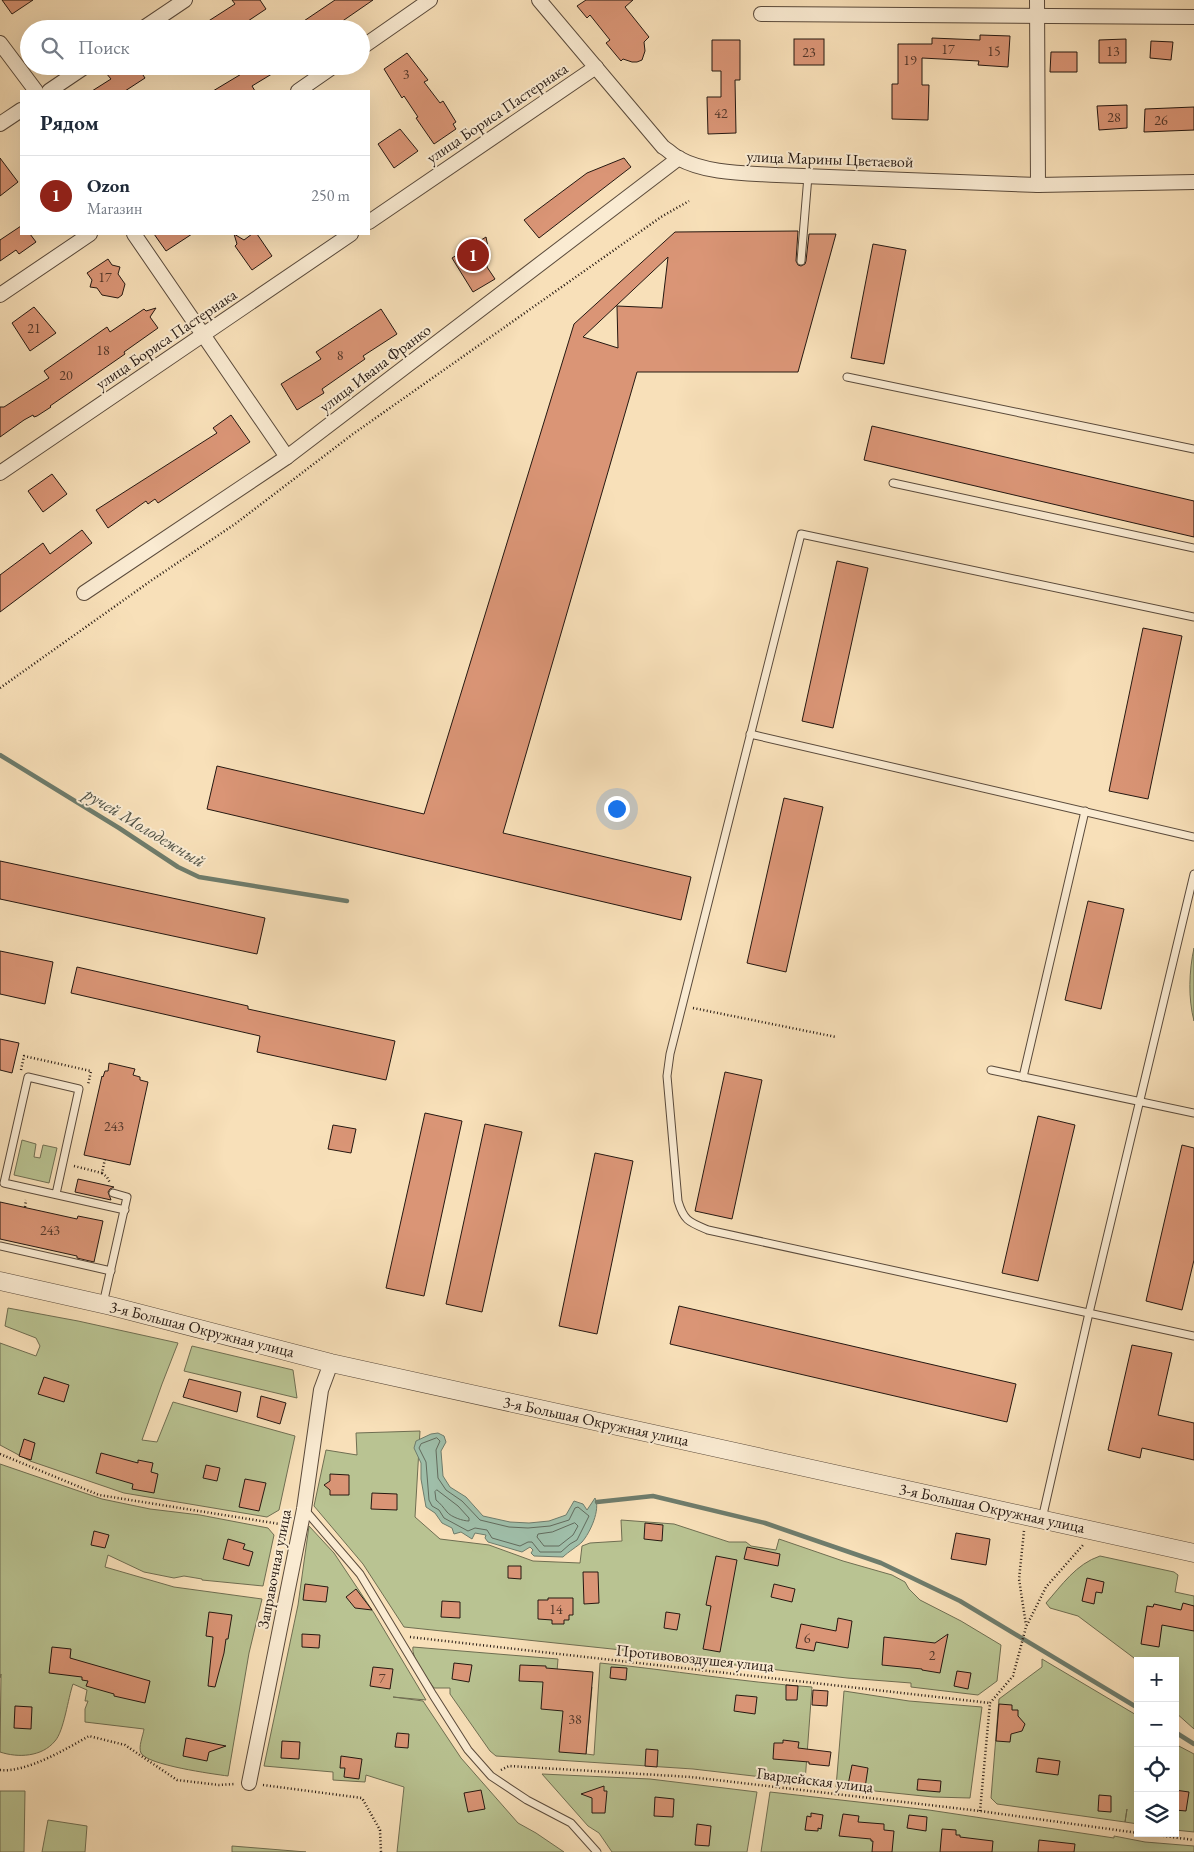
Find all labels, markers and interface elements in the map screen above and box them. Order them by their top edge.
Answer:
search box [20,20,370,75]
icon: search [38,34,66,62]
text: Поиск [78,35,130,60]
house number: 17 [941,40,955,58]
house number: 15 [987,42,1001,60]
house number: 13 [1106,42,1120,60]
house number: 23 [802,43,816,61]
house number: 19 [903,51,917,69]
street label: улица Бориса Пастернака [422,57,572,168]
house number: 3 [403,65,410,83]
house number: 42 [714,104,728,122]
house number: 28 [1107,108,1121,126]
text: Рядом [40,109,99,136]
house number: 26 [1154,111,1168,129]
street label: улица Марины Цветаевой [746,146,914,172]
text: Ozon [87,173,130,198]
text: 1 [52,185,60,206]
text: 250 m [311,185,350,206]
text: Магазин [87,198,142,219]
pin: 1 [457,236,489,274]
house number: 17 [98,268,112,286]
street label: улица Бориса Пастернака [91,283,241,394]
house number: 21 [27,319,41,337]
street label: улица Ивана Франко [315,319,435,417]
house number: 18 [96,341,110,359]
house number: 8 [337,346,344,364]
house number: 20 [59,366,73,384]
water label: ручей Молодежный [77,780,210,873]
your location [604,796,630,822]
house number: 243 [104,1117,124,1135]
house number: 243 [40,1221,60,1239]
street label: 3-я Большая Окружная улица [108,1296,297,1362]
street label: 3-я Большая Окружная улица [501,1391,691,1451]
street label: 3-я Большая Окружная улица [897,1478,1087,1538]
street label: Заправочная улица [252,1507,296,1631]
house number: 14 [549,1600,563,1618]
house number: 6 [804,1629,811,1647]
street label: Противовоздушея улица [615,1639,776,1677]
house number: 2 [929,1646,936,1664]
map controls [1134,1657,1179,1837]
button: + [1134,1657,1179,1702]
house number: 7 [379,1669,386,1687]
button: − [1134,1702,1179,1747]
house number: 38 [568,1710,582,1728]
button: locate [1134,1747,1179,1792]
street label: Гвардейская улица [755,1762,875,1798]
button: layers [1134,1792,1179,1837]

